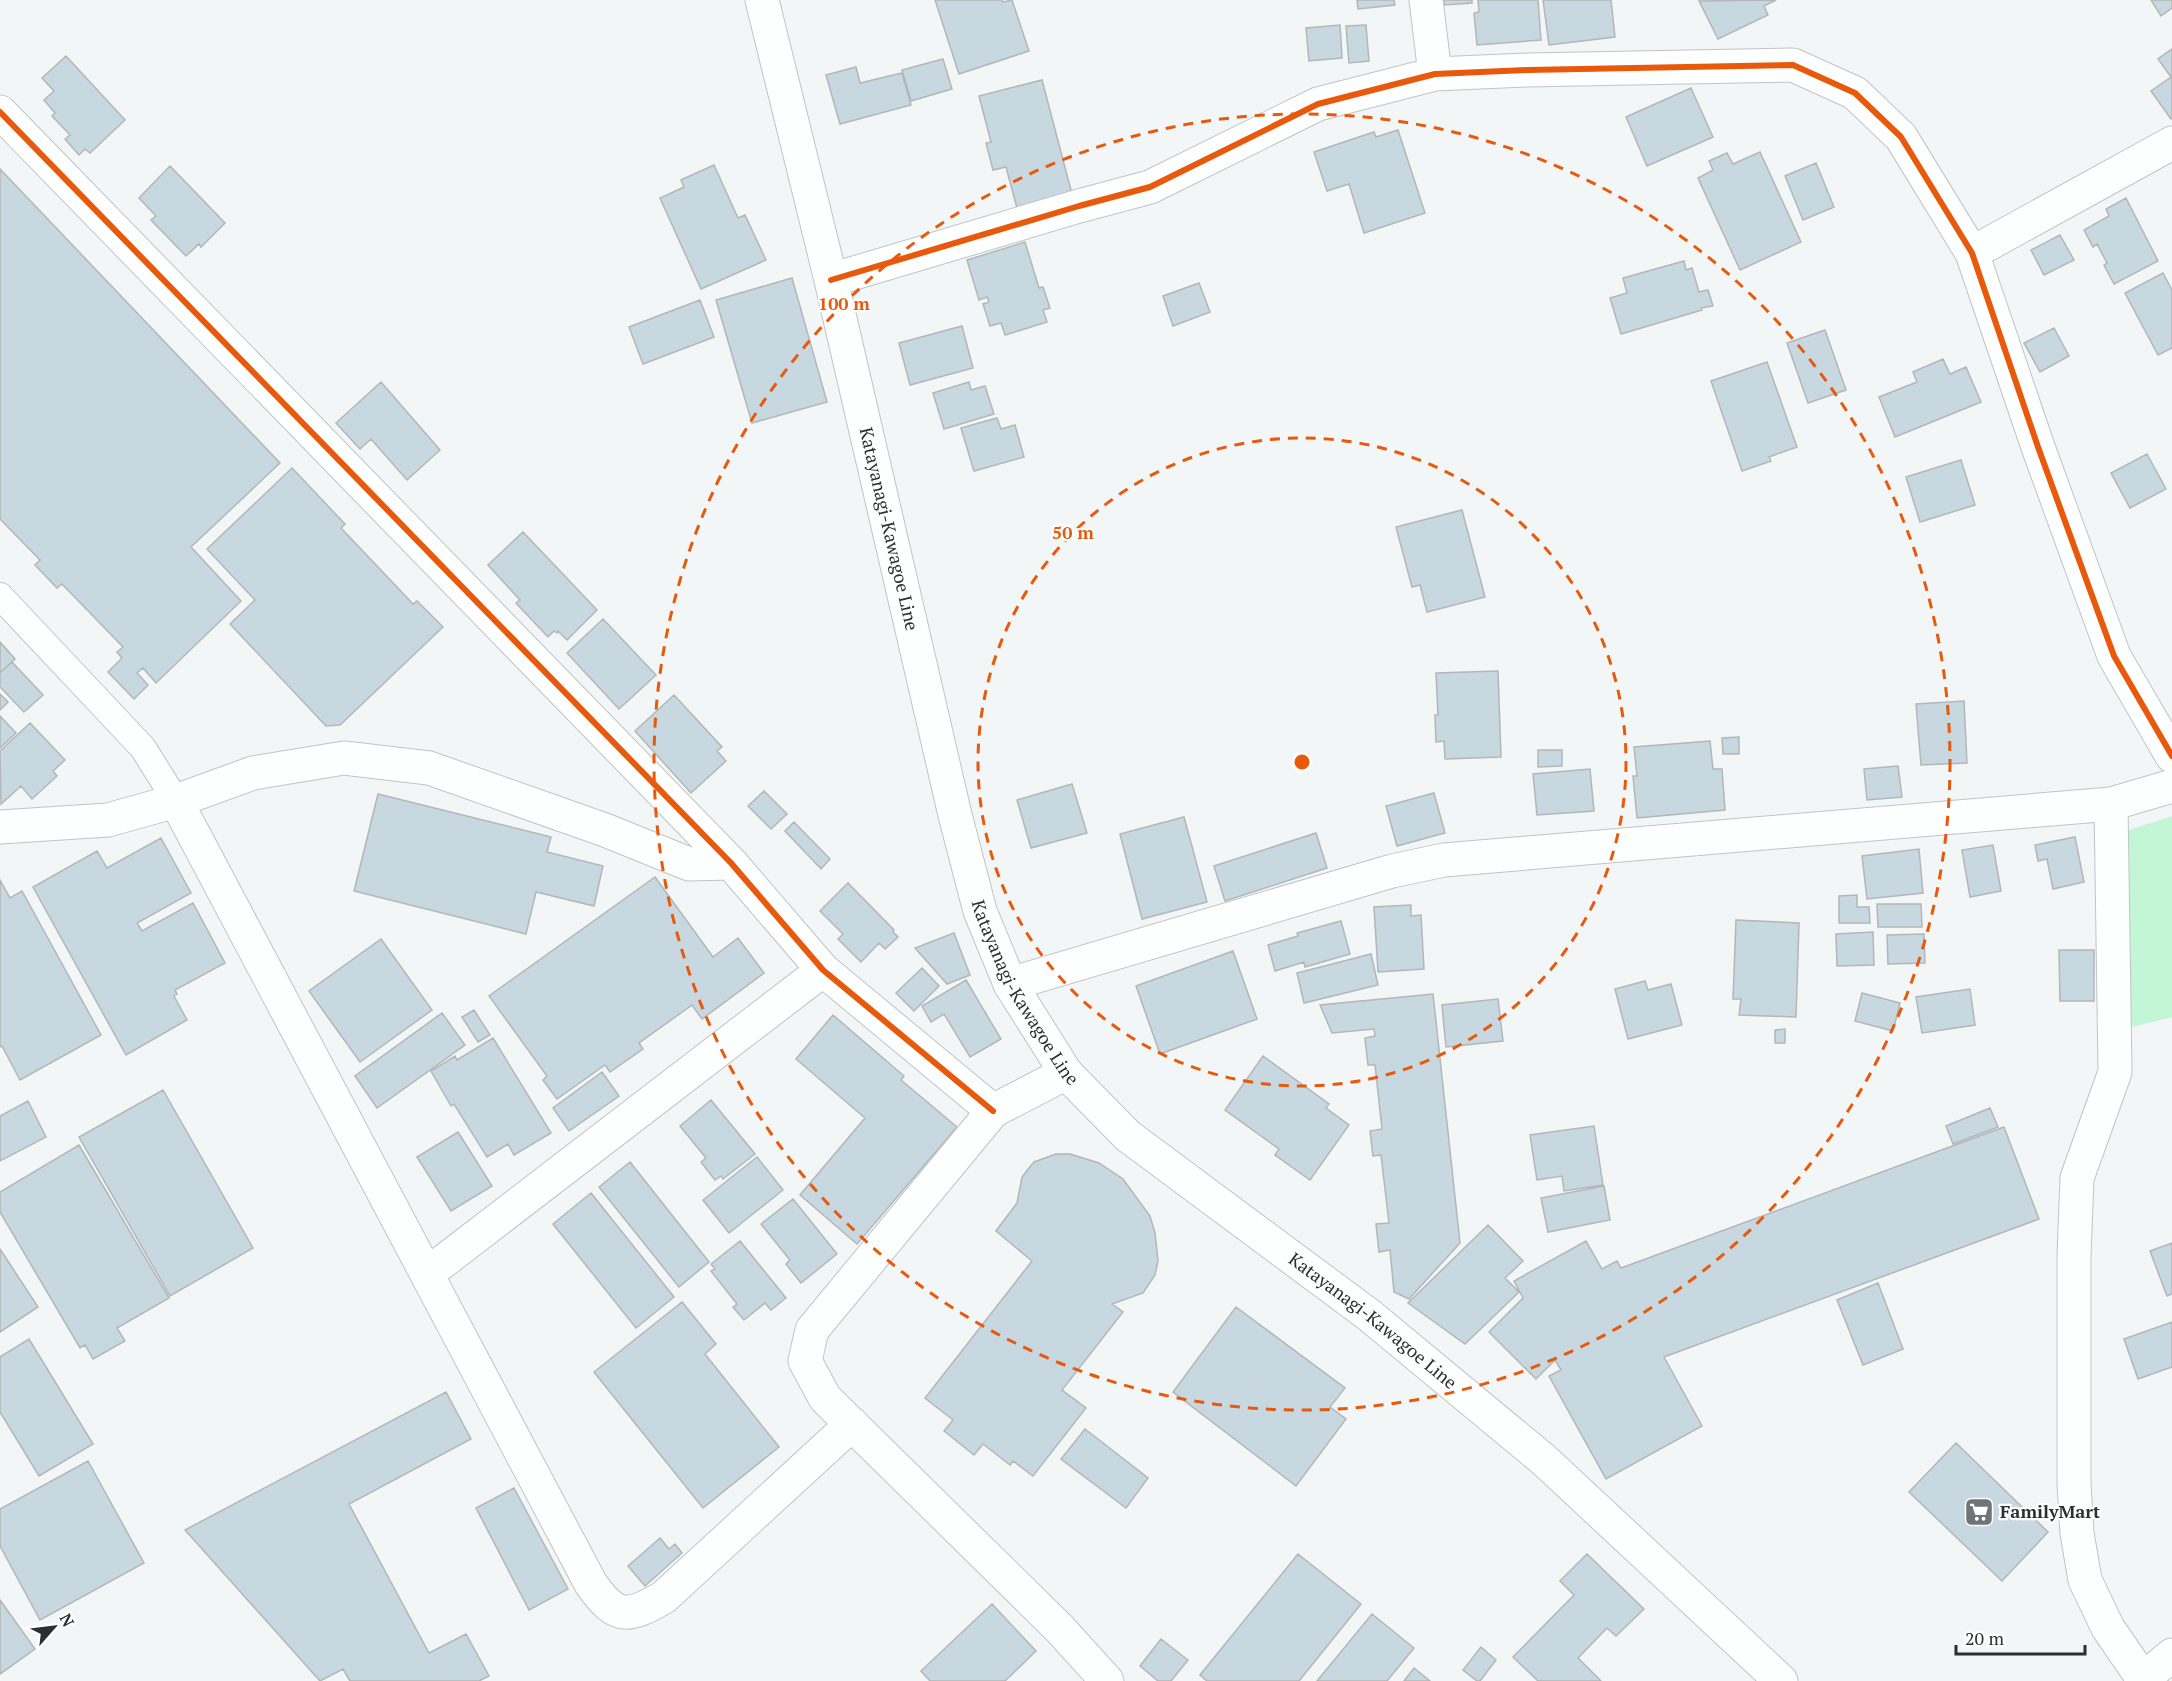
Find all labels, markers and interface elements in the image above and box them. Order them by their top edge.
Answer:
text: 100 m [818,291,870,315]
street label: Katayanagi-Kawagoe Line [855,425,925,633]
text: 50 m [1052,520,1094,544]
centre of rings [1292,752,1312,772]
street label: Katayanagi-Kawagoe Line [967,897,1084,1090]
street label: Katayanagi-Kawagoe Line [1284,1246,1462,1394]
supermarket icon: FamilyMart [1963,1496,1995,1528]
place label: FamilyMart [2000,1499,2100,1523]
north arrow [24,1597,84,1657]
text: N [55,1609,80,1630]
scale bar [1956,1618,2085,1656]
text: 20 m [1965,1626,2005,1650]

